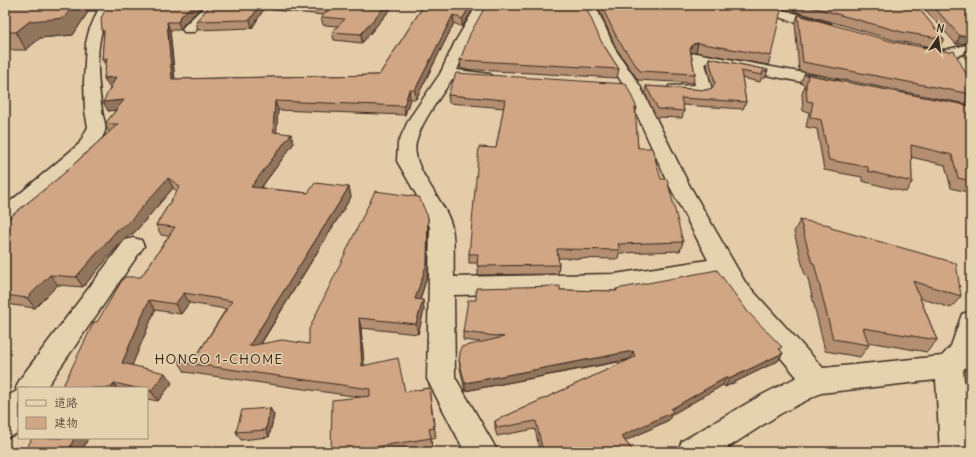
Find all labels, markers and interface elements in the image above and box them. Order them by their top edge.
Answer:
north arrow [918,18,958,58]
text: N [935,21,946,36]
district label: HONGO 1-CHOME [155,350,283,368]
legend [18,387,148,439]
text: 道路 [54,395,78,410]
text: 建物 [54,415,78,430]

